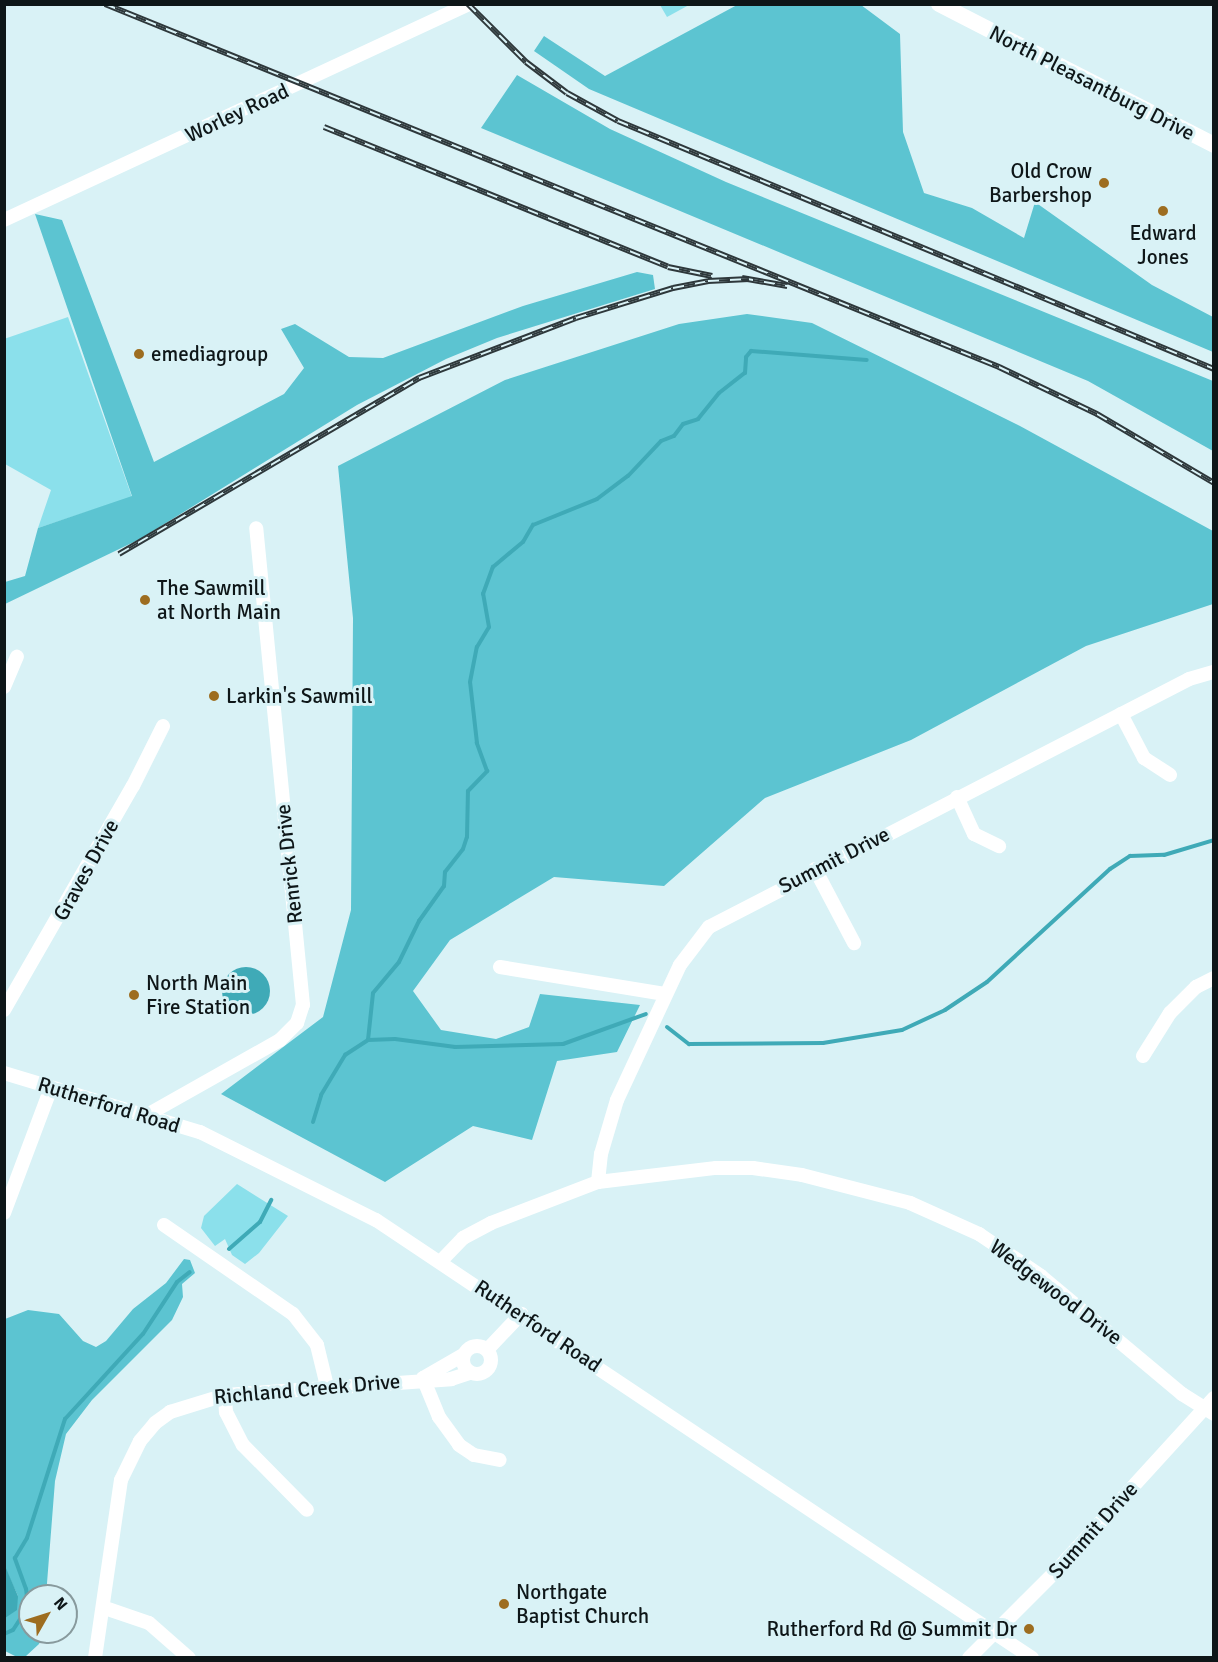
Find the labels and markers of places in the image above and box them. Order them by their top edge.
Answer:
place label: Old Crow Barbershop [989,158,1092,208]
marker: Old Crow Barbershop [1097,176,1111,190]
marker: Edward Jones [1156,204,1170,218]
place label: Edward Jones [1129,220,1197,270]
place label: emediagroup [151,341,268,367]
marker: emediagroup [132,347,146,361]
place label: The Sawmill at North Main [157,575,281,625]
marker: The Sawmill at North Main [138,593,152,607]
place label: Larkin's Sawmill [226,683,373,709]
marker: Larkin's Sawmill [207,689,221,703]
place label: North Main Fire Station [146,970,250,1020]
marker: North Main Fire Station [127,988,141,1002]
place label: Northgate Baptist Church [516,1579,649,1629]
marker: Northgate Baptist Church [497,1597,511,1611]
place label: Rutherford Rd @ Summit Dr [767,1616,1017,1642]
marker: Rutherford Rd @ Summit Dr [1022,1622,1036,1636]

